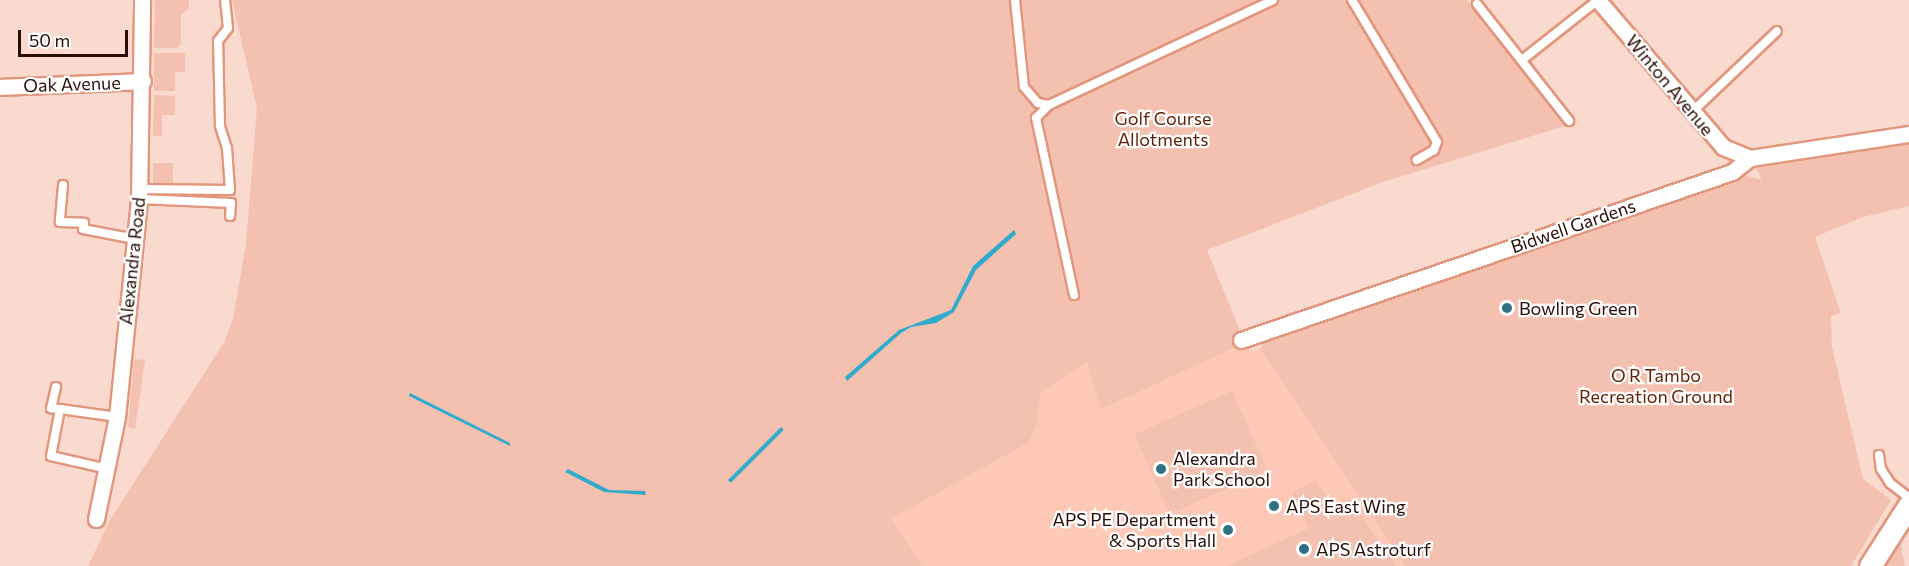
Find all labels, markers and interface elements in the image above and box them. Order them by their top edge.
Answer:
scale bar [21,18,130,56]
text: 50 m [29,29,70,51]
street label: Winton Avenue [1622,30,1718,140]
street label: Oak Avenue [23,72,121,96]
park label: Golf Course Allotments [1115,108,1211,150]
street label: Bidwell Gardens [1508,195,1638,257]
street label: Alexandra Road [115,196,149,326]
place label: Bowling Green [1519,297,1638,319]
marker: Bowling Green [1500,301,1514,315]
park label: O R Tambo Recreation Ground [1579,365,1733,407]
place label: Alexandra Park School [1173,448,1270,490]
marker: Alexandra Park School [1154,462,1168,476]
place label: APS East Wing [1286,495,1406,517]
marker: APS East Wing [1267,499,1281,513]
place label: APS PE Department & Sports Hall [1053,509,1216,552]
marker: APS PE Department & Sports Hall [1221,523,1235,537]
place label: APS Astroturf [1316,538,1431,560]
marker: APS Astroturf [1297,542,1311,556]

